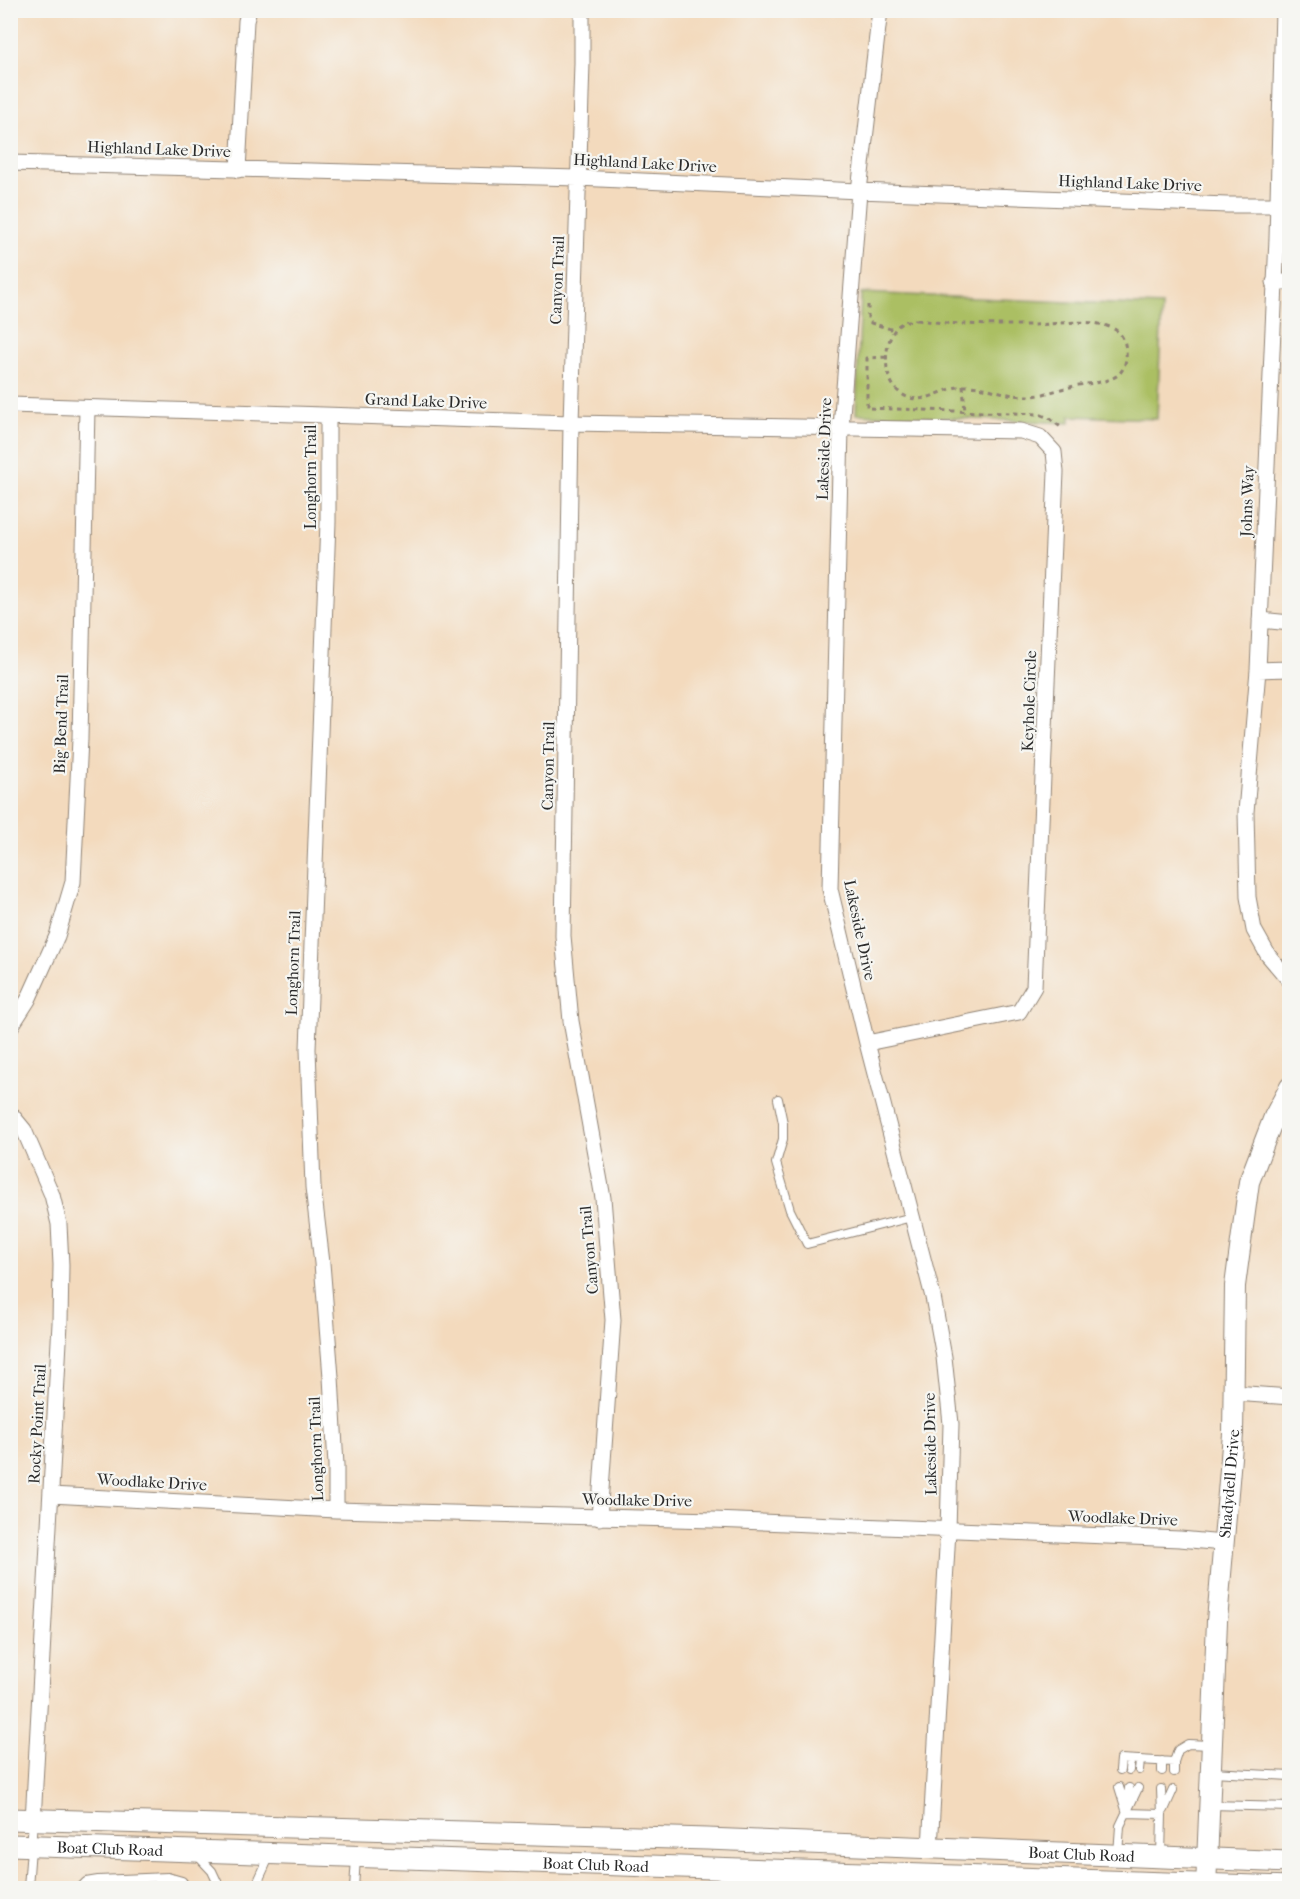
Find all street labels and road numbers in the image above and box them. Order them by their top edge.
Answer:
street label: Highland Lake Drive [87,137,231,161]
street label: Highland Lake Drive [573,150,717,176]
street label: Highland Lake Drive [1058,171,1202,195]
street label: Canyon Trail [546,235,568,325]
street label: Grand Lake Drive [364,389,488,413]
street label: Lakeside Drive [813,397,835,501]
street label: Longhorn Trail [301,424,320,530]
street label: Johns Way [1236,464,1258,539]
street label: Keyhole Circle [1018,650,1040,752]
street label: Big Bend Trail [50,673,72,774]
street label: Canyon Trail [538,721,558,811]
street label: Lakeside Drive [840,878,880,982]
street label: Longhorn Trail [282,910,304,1016]
street label: Canyon Trail [576,1204,602,1295]
street label: Rocky Point Trail [24,1363,50,1484]
street label: Lakeside Drive [920,1392,940,1495]
street label: Longhorn Trail [305,1396,327,1502]
street label: Shadydell Drive [1215,1429,1243,1539]
street label: Woodlake Drive [96,1470,207,1494]
street label: Woodlake Drive [581,1490,692,1510]
street label: Woodlake Drive [1067,1507,1178,1529]
street label: Boat Club Road [56,1837,164,1860]
street label: Boat Club Road [1028,1842,1135,1865]
street label: Boat Club Road [542,1853,650,1875]

